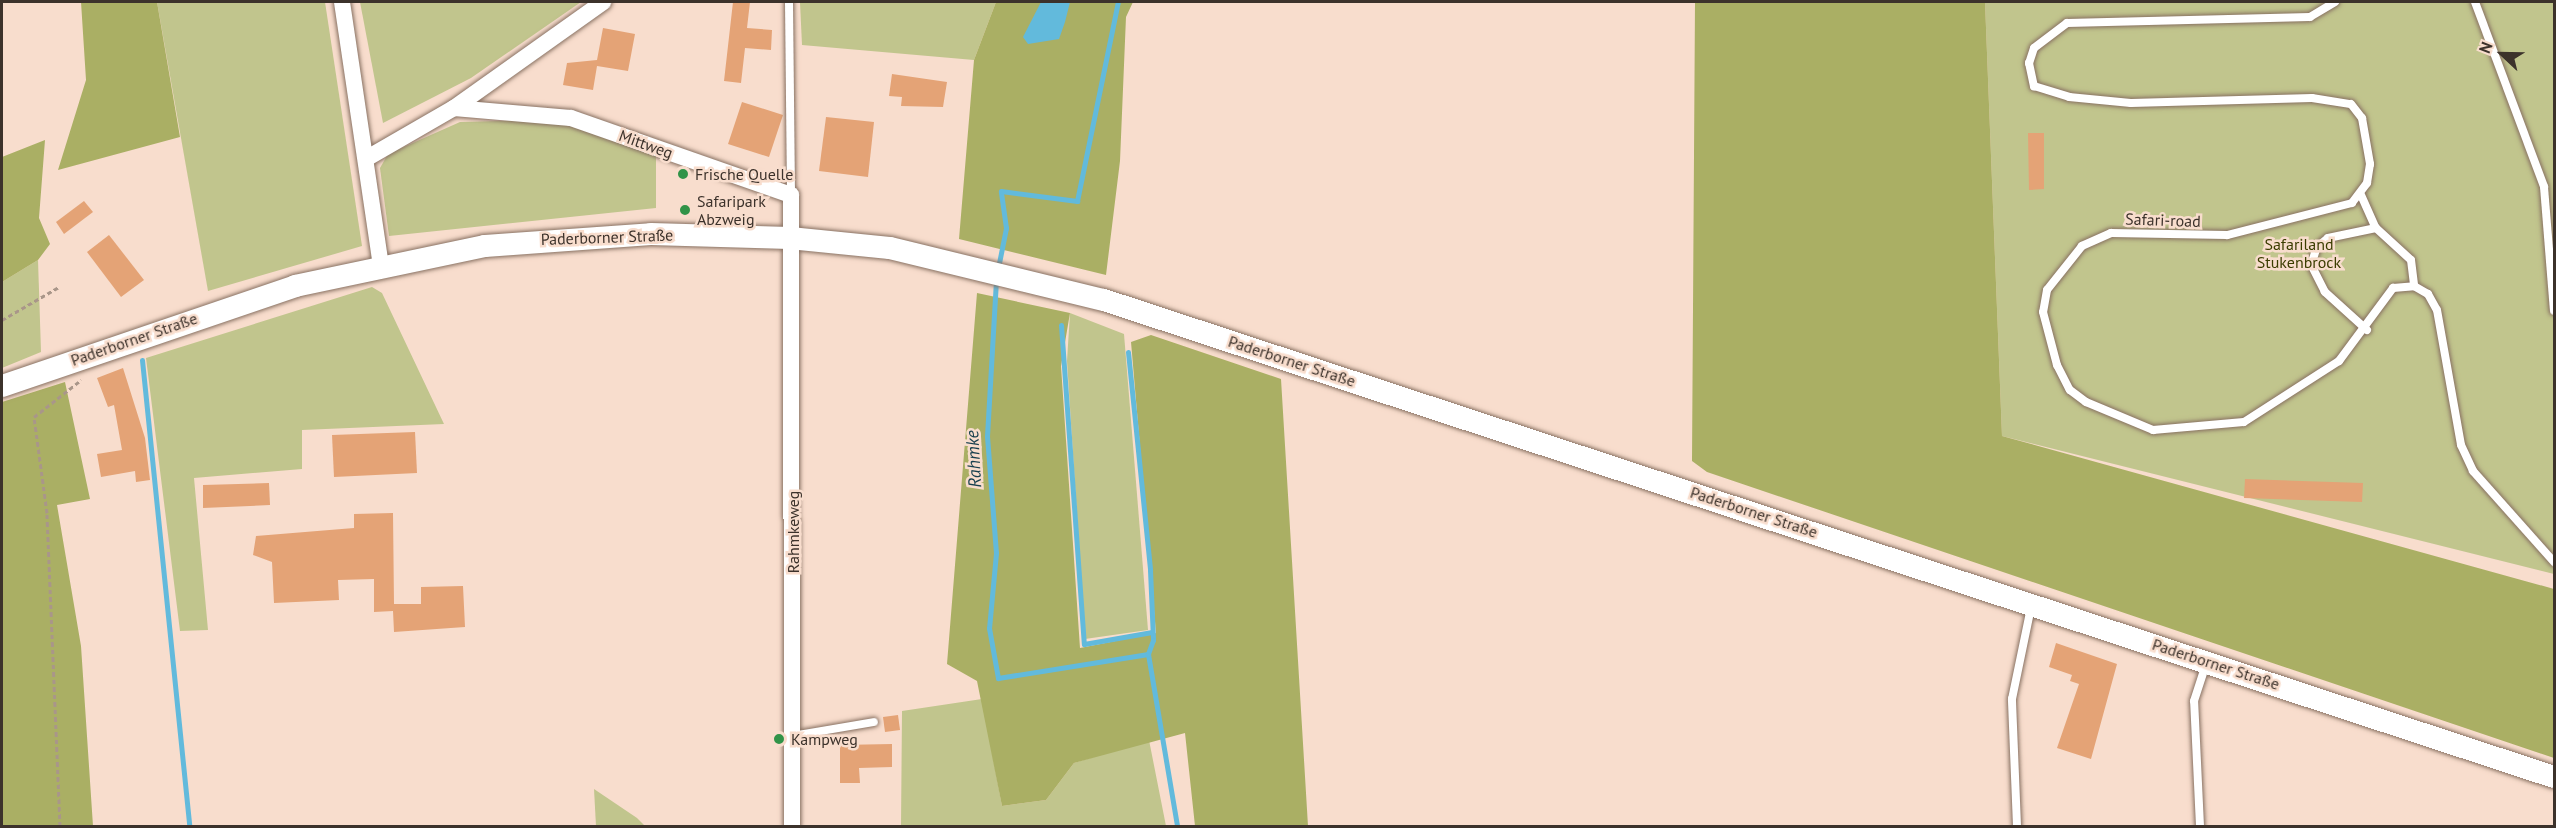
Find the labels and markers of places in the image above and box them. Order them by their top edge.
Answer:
place label: Frische Quelle [695,164,793,184]
marker: Frische Quelle [676,167,690,181]
place label: Safaripark Abzweig [697,191,766,229]
marker: Safaripark Abzweig [678,203,692,217]
place label: Kampweg [791,729,858,749]
marker: Kampweg [772,732,786,746]

